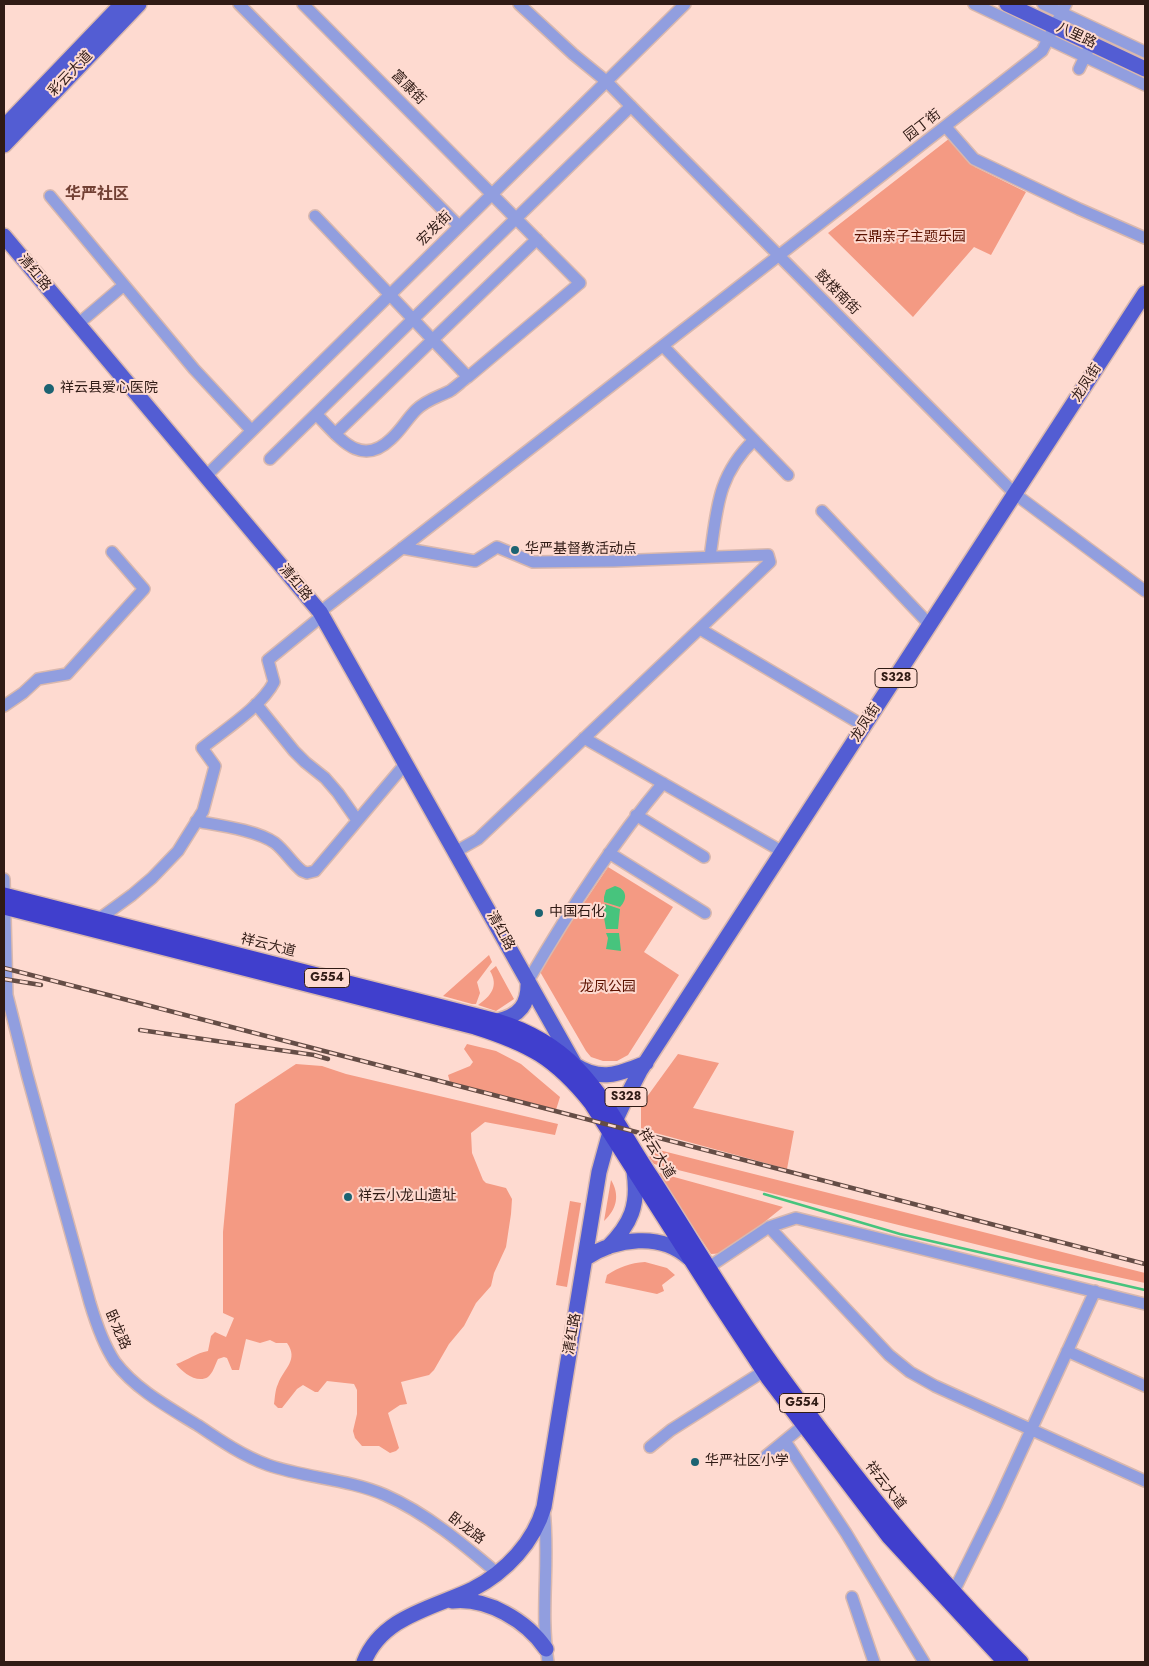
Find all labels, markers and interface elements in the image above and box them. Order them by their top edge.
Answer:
street label: 八里路 [1053,20,1099,52]
street label: 彩云大道 [46,48,96,100]
street label: 富康街 [387,67,429,109]
street label: 园丁街 [901,106,945,146]
district label: 华严社区 [65,185,129,205]
street label: 宏发街 [414,208,456,250]
park label: 云鼎亲子主题乐园 [854,230,966,246]
street label: 清红路 [14,252,54,294]
street label: 鼓楼南街 [811,267,863,319]
street label: 龙凤街 [1069,361,1105,405]
place label: 祥云县爱心医院 [60,381,158,397]
marker: 祥云县爱心医院 [42,382,56,396]
place label: 华严基督教活动点 [525,542,637,558]
marker: 华严基督教活动点 [509,544,521,556]
street label: 清红路 [275,562,315,604]
road number: S328 [875,668,917,688]
street label: 龙凤街 [848,701,884,745]
place label: 中国石化 [549,905,605,921]
marker: 中国石化 [533,907,545,919]
street label: 清红路 [482,909,518,953]
street label: 祥云大道 [239,931,297,961]
road number: G554 [304,968,350,988]
park label: 龙凤公园 [580,980,636,996]
road number: S328 [605,1088,647,1106]
street label: 祥云大道 [634,1126,678,1182]
place label: 祥云小龙山遗址 [358,1189,456,1205]
marker: 祥云小龙山遗址 [342,1191,354,1203]
street label: 卧龙路 [101,1307,133,1353]
street label: 清红路 [561,1312,585,1356]
road number: G554 [780,1394,824,1412]
place label: 华严社区小学 [705,1454,789,1470]
marker: 华严社区小学 [689,1456,701,1468]
street label: 祥云大道 [861,1459,909,1513]
street label: 卧龙路 [444,1510,488,1548]

